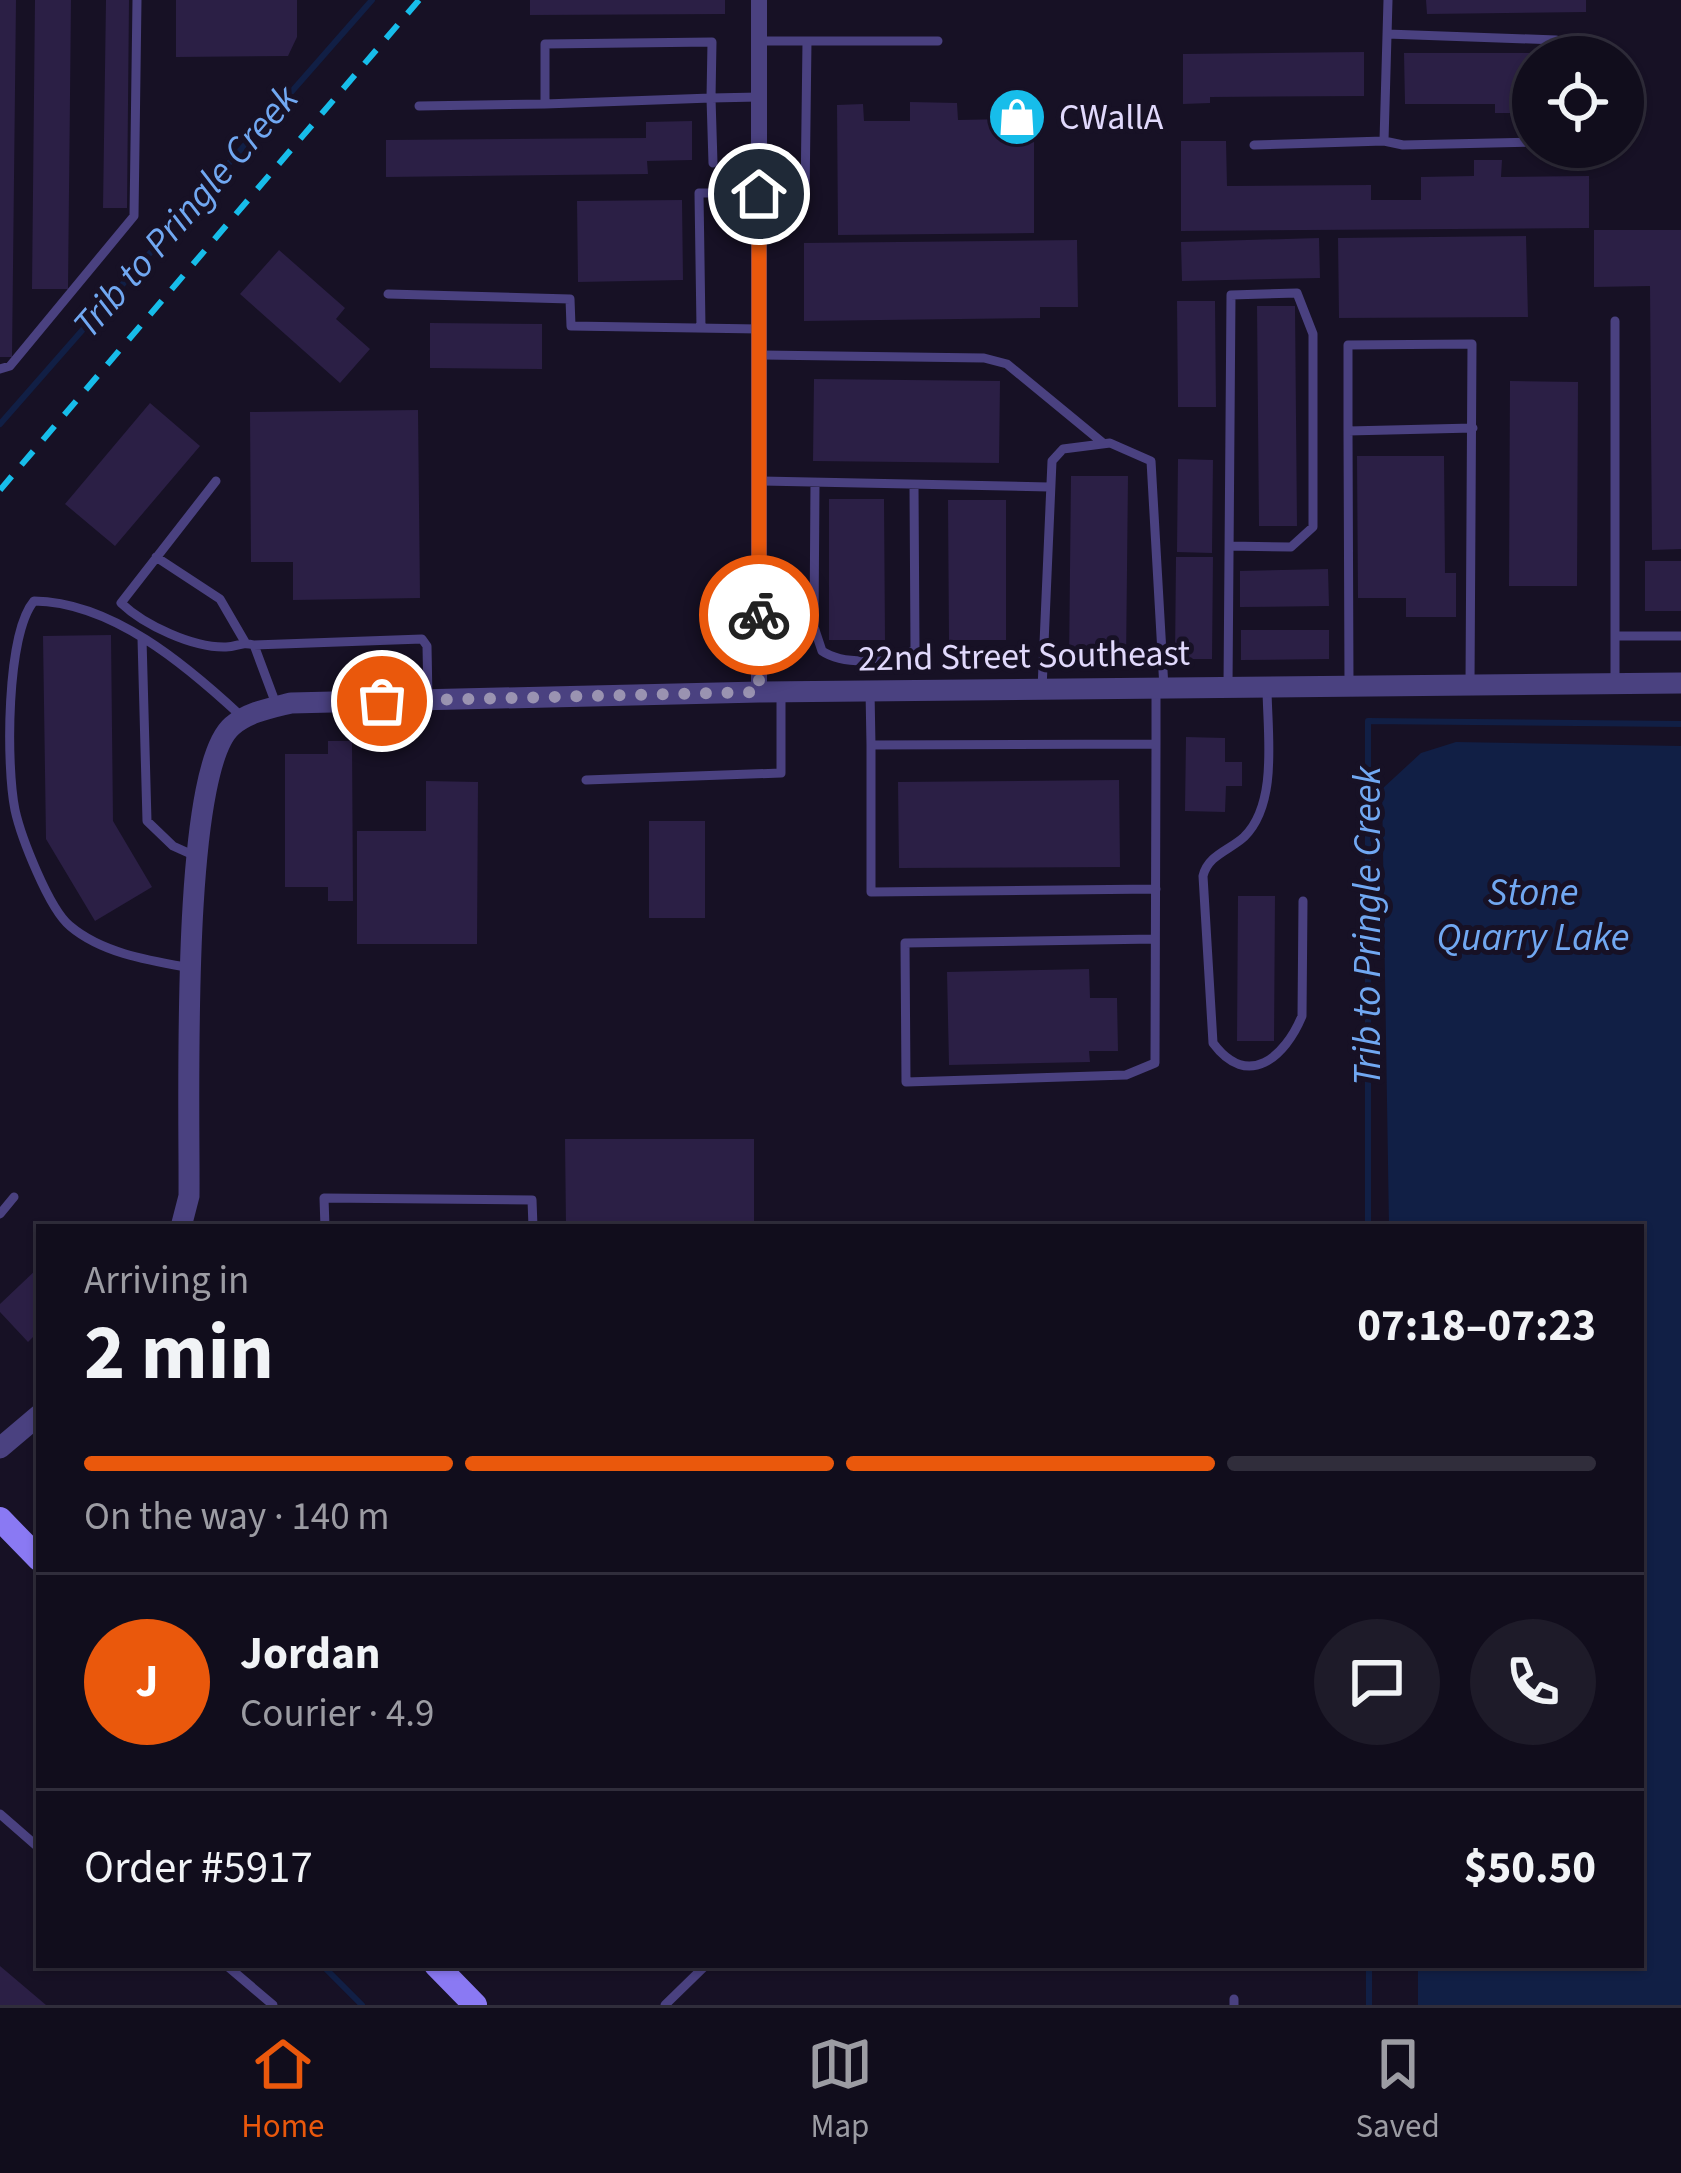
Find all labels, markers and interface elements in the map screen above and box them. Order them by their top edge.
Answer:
map controls [1512,36,1644,168]
button: locate [1512,36,1644,168]
water label: Trib to Pringle Creek [60,72,313,351]
shop icon: CWallA [986,86,1048,148]
place label: CWallA [1059,92,1164,143]
pin [708,143,810,245]
icon: home [726,161,792,227]
courier [699,555,819,675]
icon: bike [726,582,792,648]
street label: 22nd Street Southeast [858,628,1190,684]
pin [331,650,433,752]
icon: bag [349,668,415,734]
water label: Trib to Pringle Creek [1340,765,1396,1086]
water label: Stone Quarry Lake [1436,865,1630,966]
text: Arriving in [84,1253,249,1309]
text: 07:18–07:23 [1357,1294,1596,1358]
text: 2 min [84,1298,274,1409]
text: On the way · 140 m [84,1489,390,1545]
button: chat [1314,1619,1440,1745]
button: phone [1470,1619,1596,1745]
text: Jordan [240,1622,381,1686]
text: J [136,1650,158,1714]
text: Courier · 4.9 [240,1686,434,1742]
text: Order #5917 [84,1836,313,1900]
text: $50.50 [1464,1836,1596,1900]
tab: Home [241,2031,324,2150]
tab: Map [807,2031,873,2150]
tab: Saved [1355,2031,1440,2150]

